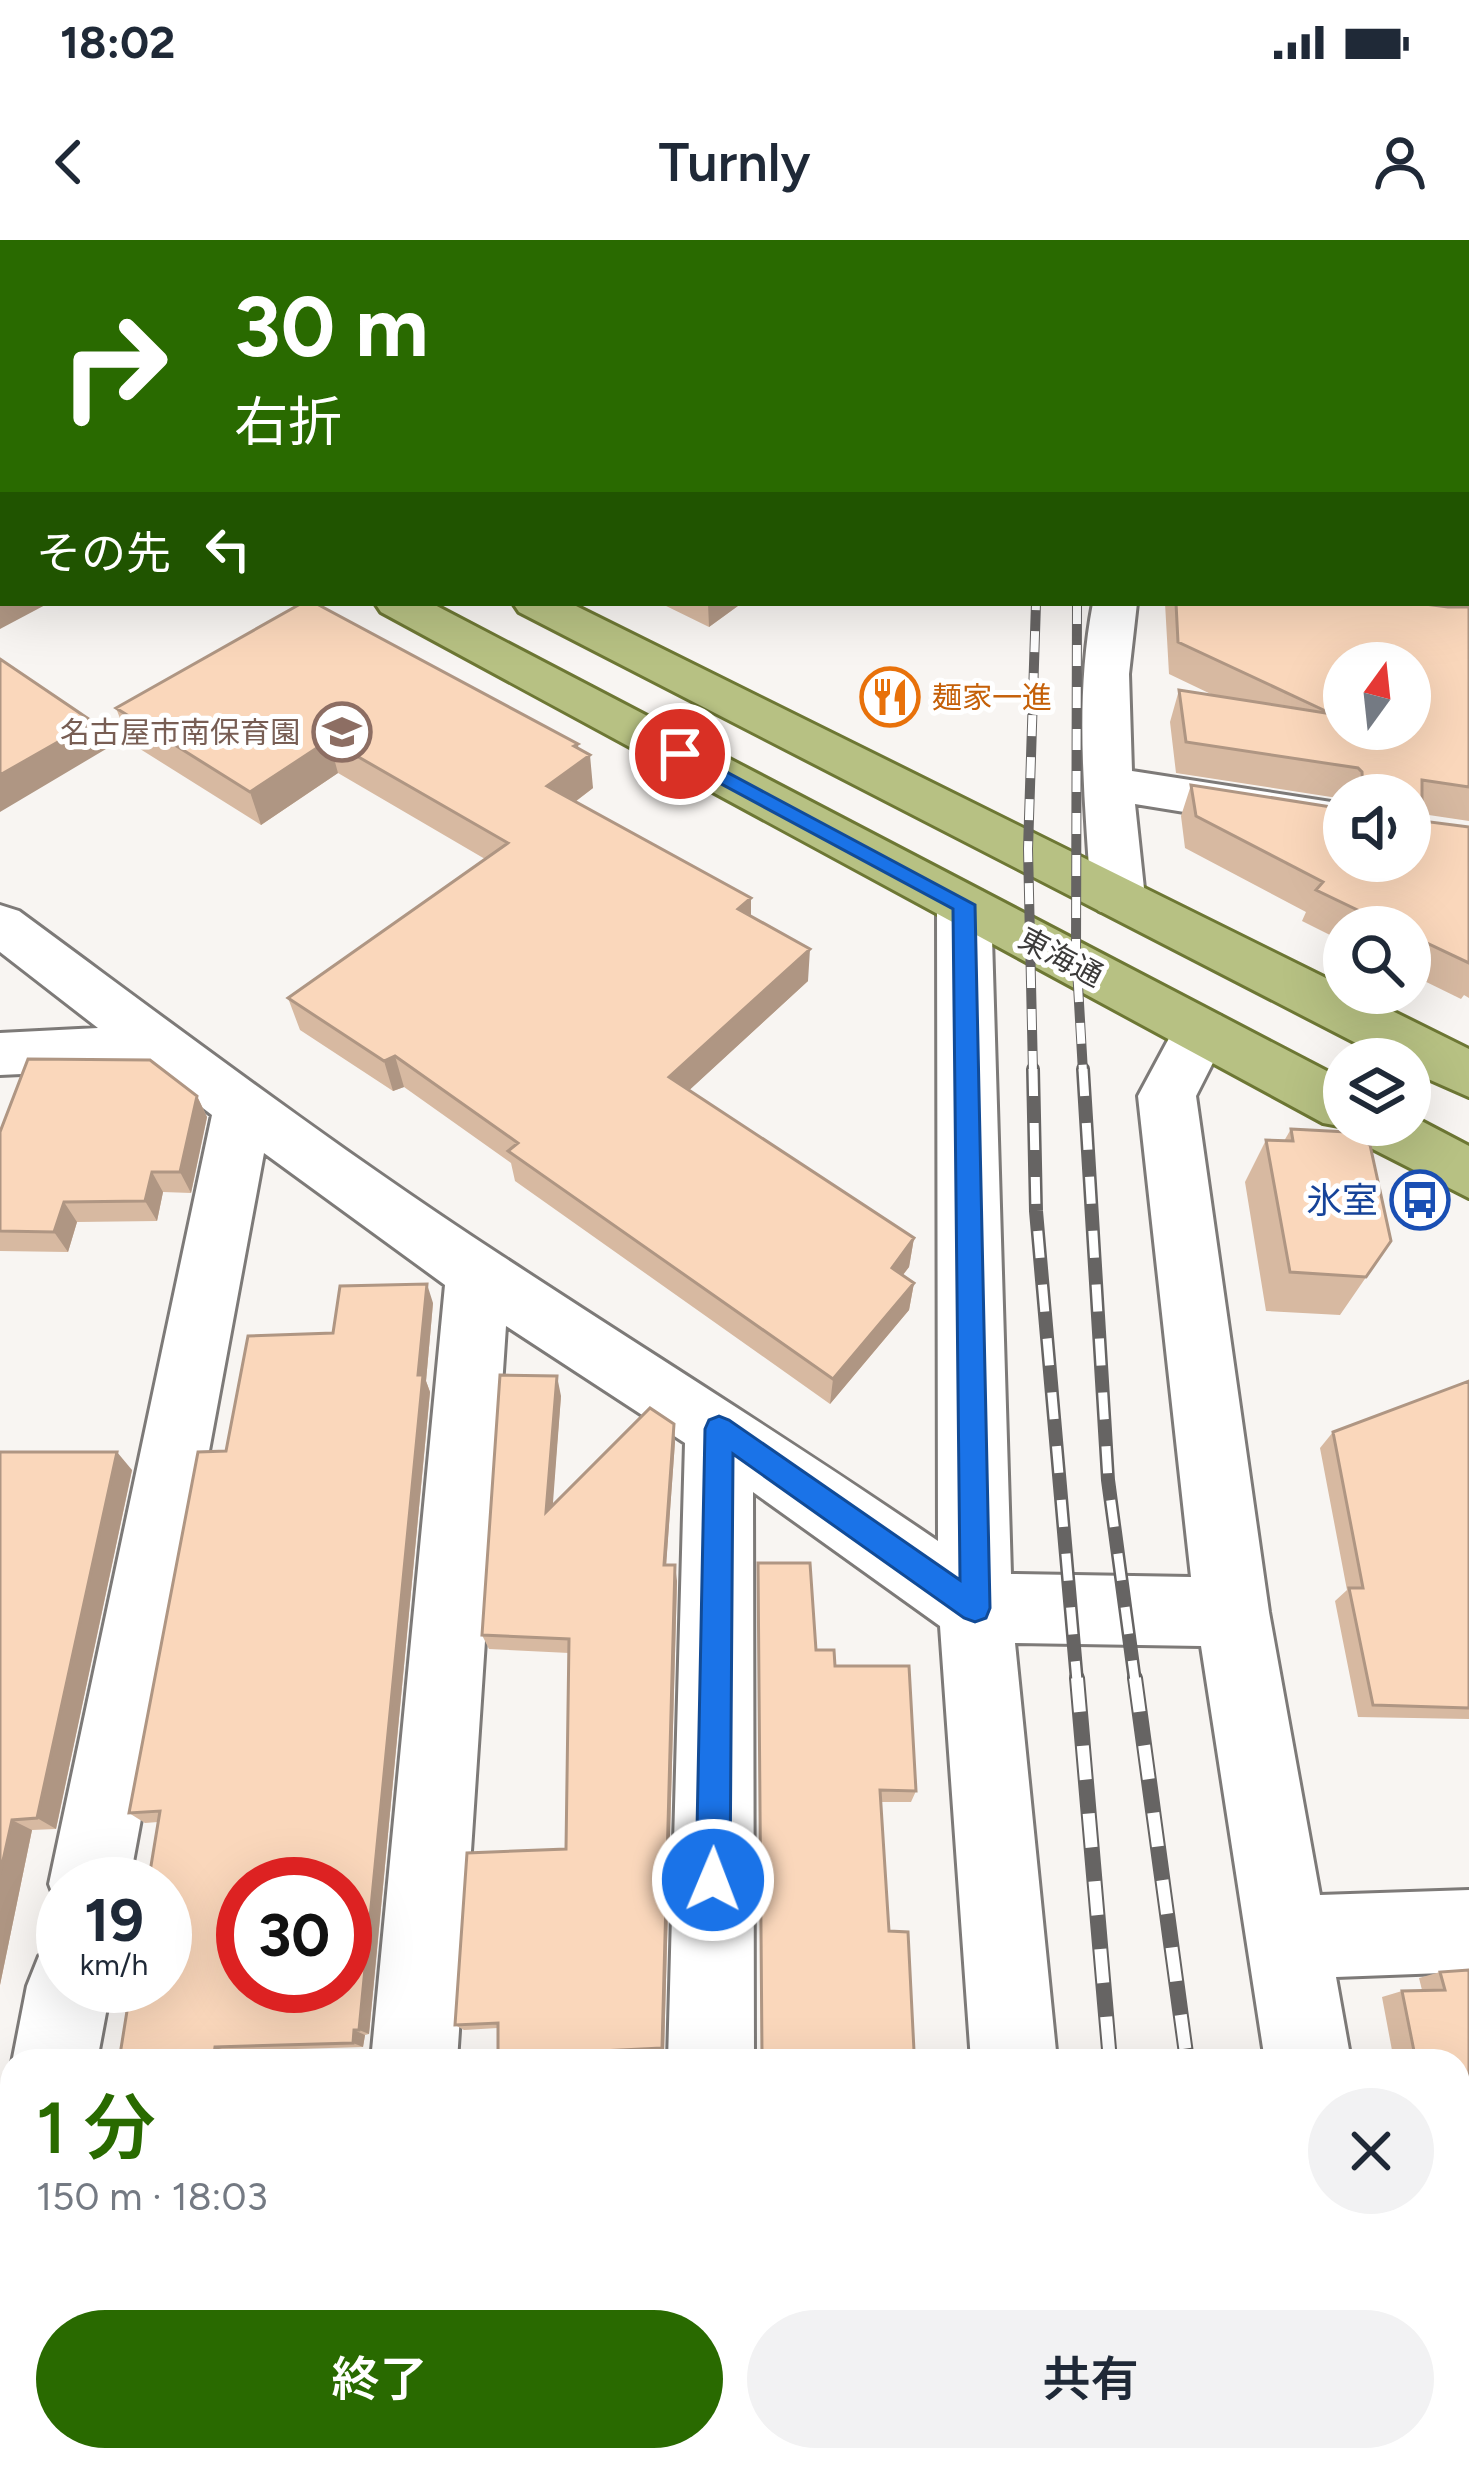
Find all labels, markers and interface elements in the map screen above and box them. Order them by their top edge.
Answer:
text: 18:02 [60,15,175,69]
icon: back [36,129,102,195]
icon: person [1367,129,1433,195]
text: Turnly [659,130,810,195]
text: 30 m [234,276,428,377]
icon: right [36,288,192,444]
text: 右折 [234,390,342,455]
icon: left [195,516,261,582]
text: その先 [36,526,171,580]
north arrow [1323,642,1431,750]
map controls [1323,642,1431,1146]
restaurant icon: 麺家一進 [859,666,921,728]
place label: 麺家一進 [932,679,1052,716]
school or university icon: 名古屋市南保育園 [311,701,373,763]
pin [629,703,731,805]
place label: 名古屋市南保育園 [60,714,300,751]
icon: arrive [647,721,713,787]
button: sound [1323,774,1431,882]
button: search [1323,906,1431,1014]
street label: 東海通 [1013,920,1109,994]
button: layers [1323,1038,1431,1146]
bus stop icon: 氷室 [1389,1169,1451,1231]
place label: 氷室 [1306,1179,1378,1222]
position arrow [650,1817,776,1943]
speed limit sign: 30 [216,1857,372,2013]
text: 19 [84,1884,144,1956]
text: km/h [80,1946,148,1983]
text: 1 分 [36,2085,156,2171]
button: close [1308,2088,1434,2214]
text: 150 m · 18:03 [36,2173,268,2220]
button: 終了 [36,2310,723,2448]
button: 共有 [747,2310,1434,2448]

